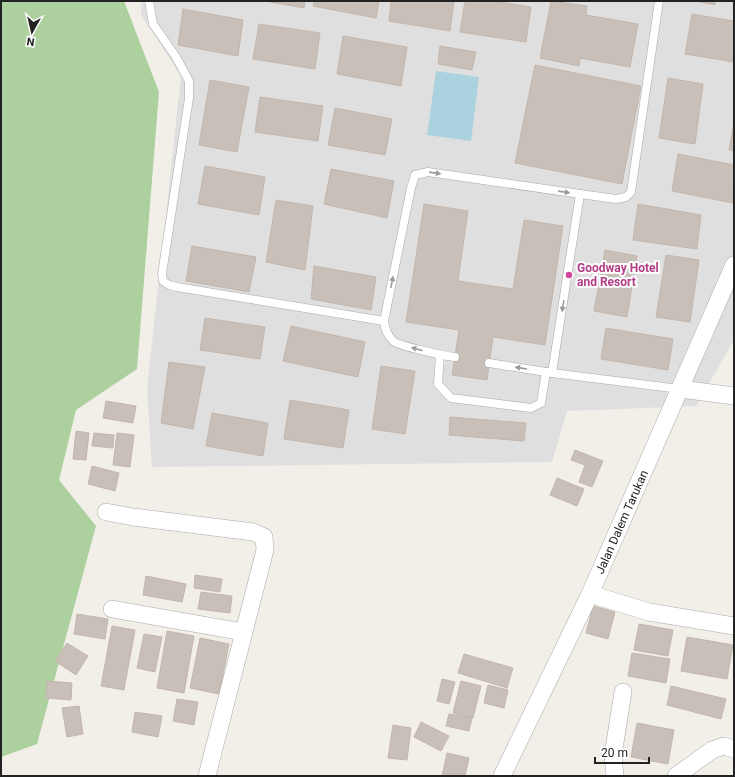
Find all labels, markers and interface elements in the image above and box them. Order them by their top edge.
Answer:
north arrow [12,12,52,52]
text: N [26,34,35,48]
one-way arrow [429,170,441,176]
one-way arrow [558,189,570,195]
place label: Goodway Hotel and Resort [577,261,659,289]
marker: Goodway Hotel and Resort [564,270,574,280]
one-way arrow [389,276,395,288]
one-way arrow [560,300,566,312]
one-way arrow [410,345,423,351]
one-way arrow [515,365,527,371]
street label: Jalan Dalem Tarukan [593,468,651,576]
scale bar [595,739,649,765]
text: 20 m [601,746,628,760]

